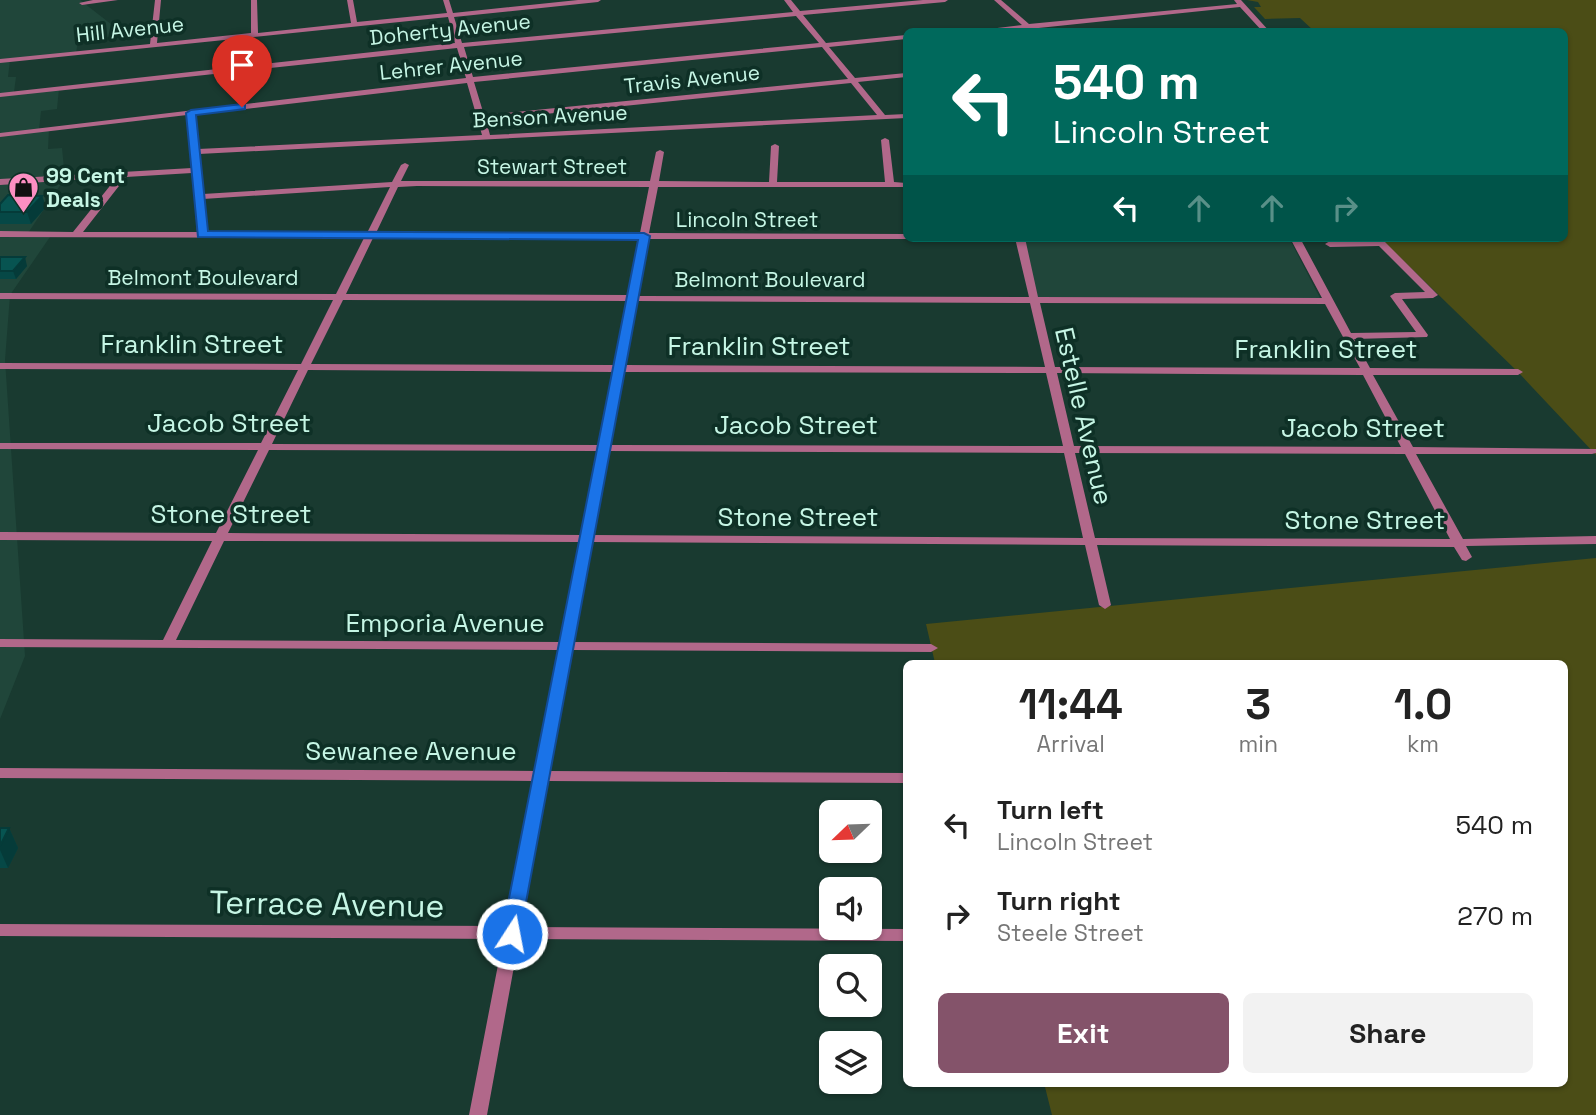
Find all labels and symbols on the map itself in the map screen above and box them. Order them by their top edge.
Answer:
street label: Doherty Avenue [368,7,532,51]
street label: Hill Avenue [75,10,185,48]
pin [212,35,272,107]
street label: Lehrer Avenue [378,44,524,86]
street label: Travis Avenue [623,58,761,100]
street label: Benson Avenue [472,98,628,134]
street label: Stewart Street [477,153,627,180]
place label: 99 Cent Deals [46,162,125,213]
shop icon: 99 Cent Deals [6,170,40,214]
street label: Lincoln Street [676,206,818,233]
street label: Belmont Boulevard [107,264,299,291]
street label: Belmont Boulevard [674,266,866,293]
street label: Estelle Avenue [1047,324,1121,508]
street label: Franklin Street [100,327,284,361]
street label: Franklin Street [667,329,851,363]
street label: Franklin Street [1234,332,1418,366]
street label: Jacob Street [147,406,311,440]
street label: Jacob Street [714,408,878,442]
street label: Jacob Street [1281,411,1445,445]
street label: Stone Street [151,497,311,531]
street label: Stone Street [718,500,878,534]
street label: Stone Street [1285,503,1445,537]
street label: Emporia Avenue [345,606,545,640]
street label: Sewanee Avenue [305,734,517,768]
north arrow [819,800,882,863]
street label: Terrace Avenue [209,882,445,926]
position arrow [475,897,549,971]

